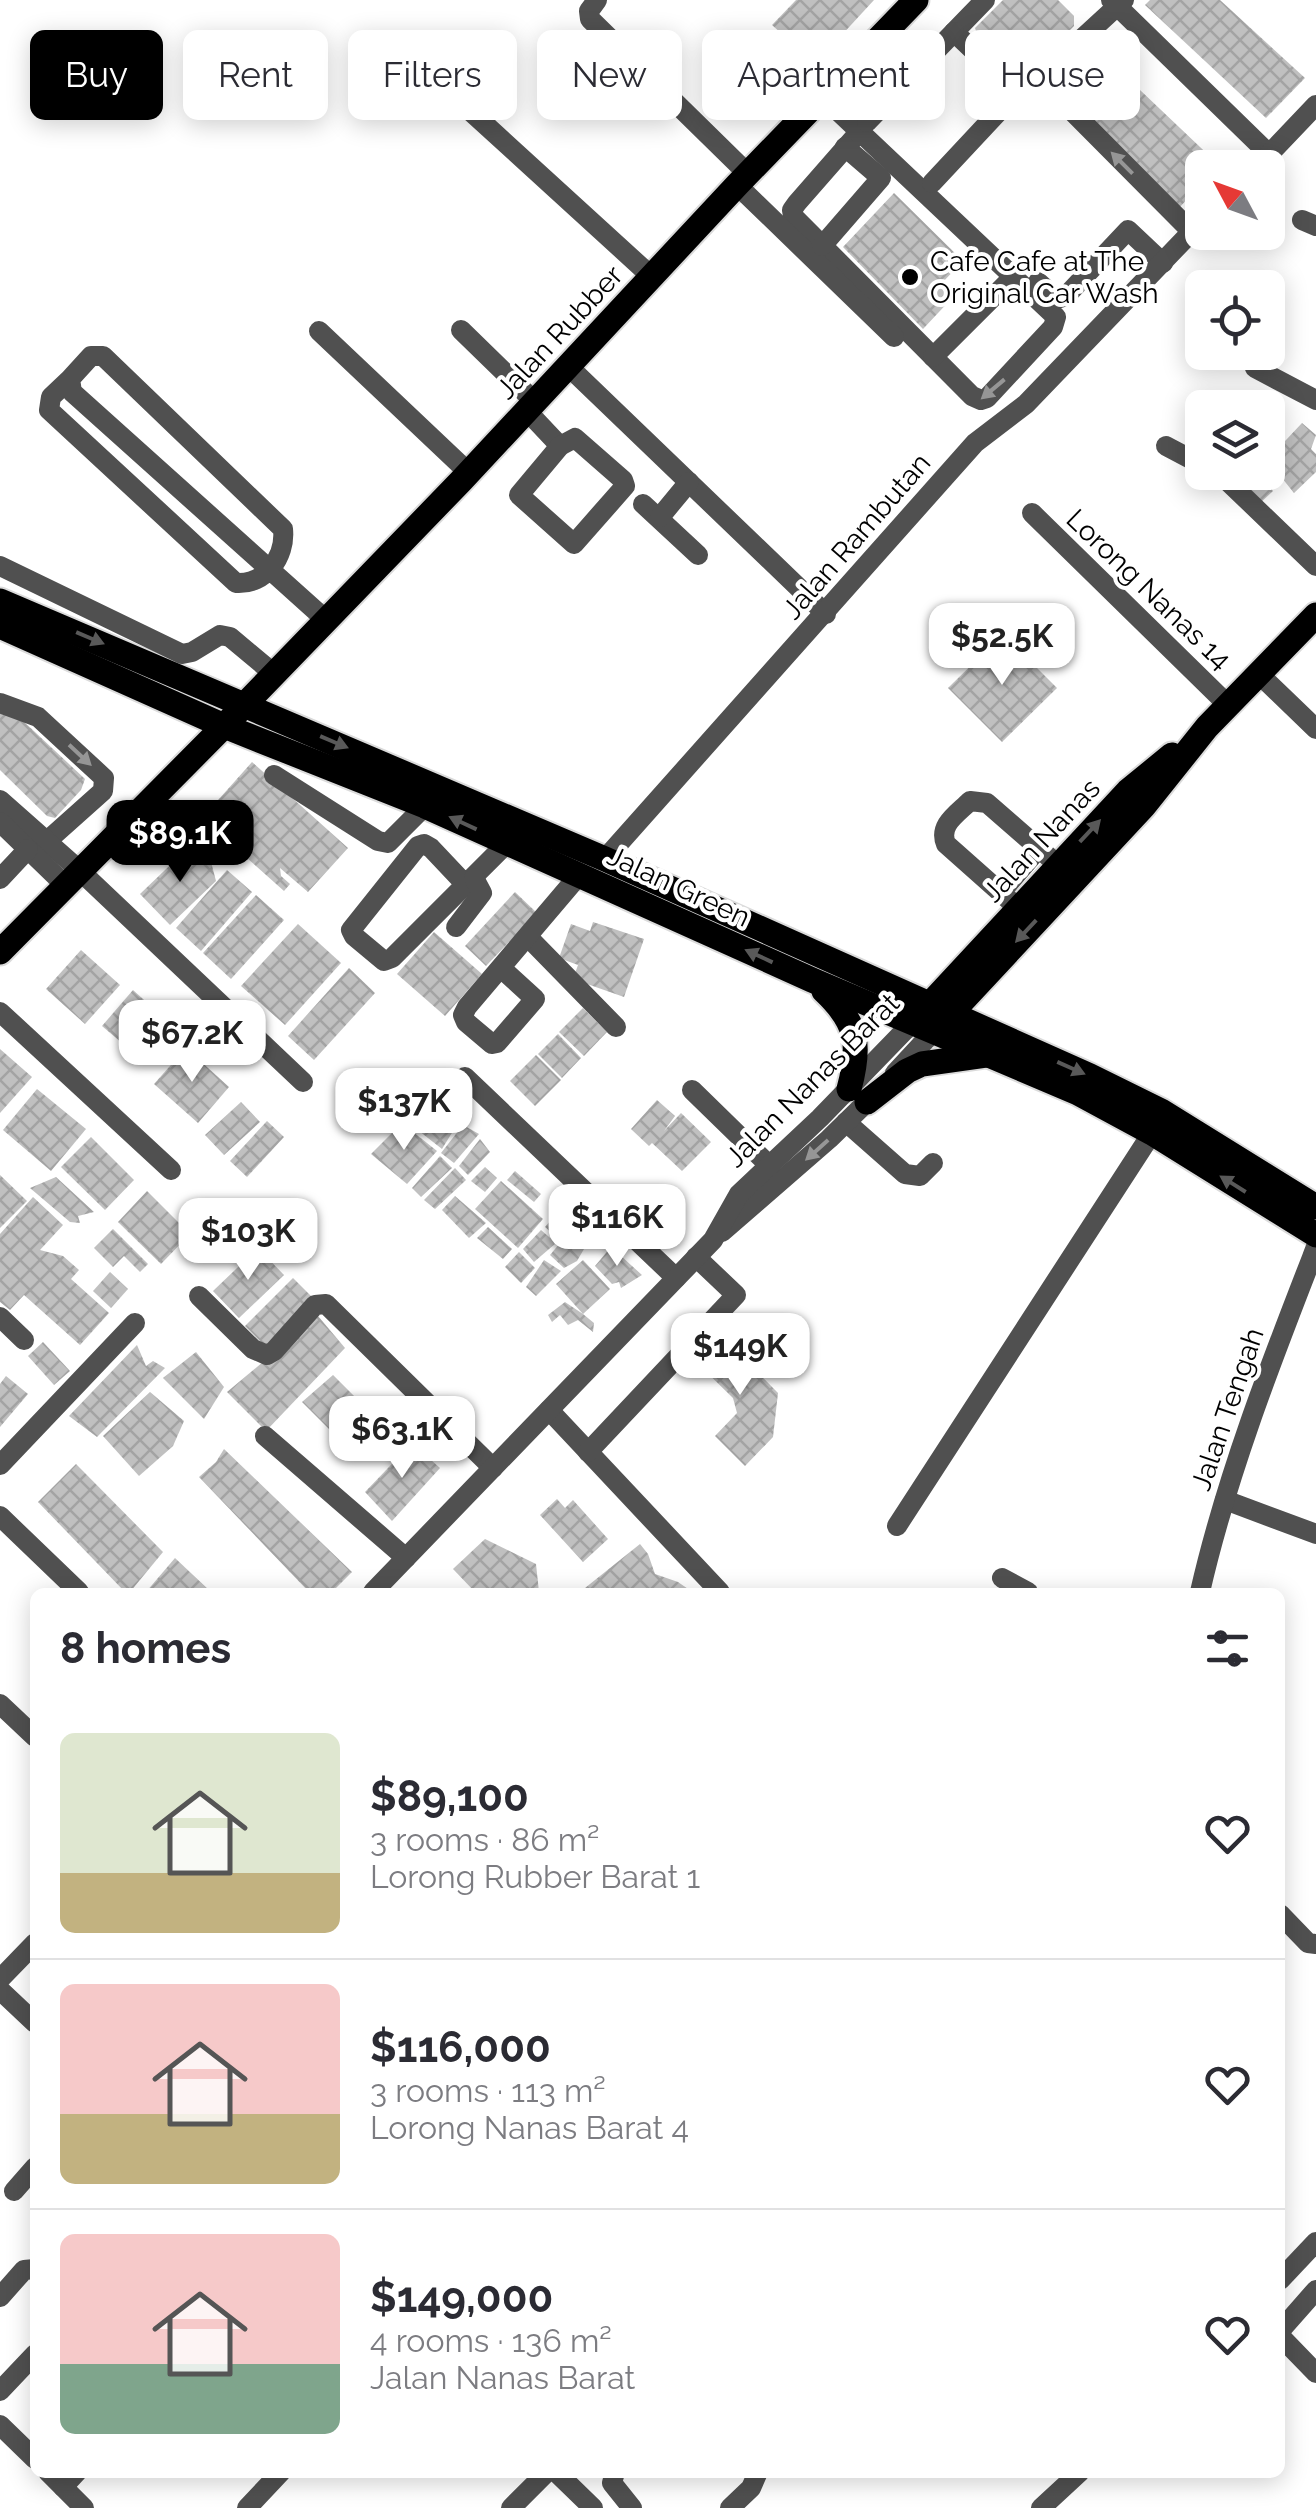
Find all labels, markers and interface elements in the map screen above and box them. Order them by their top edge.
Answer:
chip: Buy [30,30,163,120]
chip: Rent [183,30,328,120]
chip: Filters [348,30,517,120]
chip: New [537,30,682,120]
chip: Apartment [702,30,945,120]
chip: House [965,30,1140,120]
north arrow [1185,150,1285,250]
map controls [1185,150,1285,490]
one-way arrow [1111,152,1135,176]
place label: Cafe Cafe at The Original Car Wash [930,245,1159,310]
street label: Jalan Rubber [489,259,630,406]
marker: Cafe Cafe at The Original Car Wash [899,266,921,288]
button: locate [1185,270,1285,370]
one-way arrow [981,378,1006,400]
button: layers [1185,390,1285,490]
street label: Jalan Rambutan [775,447,937,626]
street label: Lorong Nanas 14 [1060,503,1238,676]
pin: $52.5K [921,603,1083,688]
text: $52.5K [951,617,1053,654]
one-way arrow [75,631,105,647]
one-way arrow [320,734,349,750]
one-way arrow [67,744,92,766]
street label: Jalan Nanas [976,772,1107,909]
pin: $89.1K [99,800,261,885]
text: $89.1K [129,814,231,851]
one-way arrow [448,815,478,831]
one-way arrow [1078,819,1101,843]
street label: Jalan Green [602,839,755,934]
one-way arrow [1015,919,1038,943]
one-way arrow [744,948,774,964]
street label: Jalan Nanas Barat [719,986,906,1174]
pin: $67.2K [111,1000,273,1085]
text: $67.2K [141,1014,243,1051]
one-way arrow [1056,1060,1086,1076]
pin: $137K [334,1068,474,1153]
text: $137K [357,1082,451,1119]
one-way arrow [805,1139,830,1161]
one-way arrow [1219,1175,1247,1193]
pin: $116K [547,1184,687,1269]
pin: $103K [178,1198,318,1283]
text: $116K [571,1198,663,1235]
text: $103K [200,1212,296,1249]
pin: $149K [670,1313,810,1398]
street label: Jalan Tengah [1184,1324,1271,1495]
text: $149K [693,1327,787,1364]
pin: $63.1K [321,1396,483,1481]
text: $63.1K [351,1410,453,1447]
icon: filters [1200,1621,1255,1676]
text: 8 homes [60,1624,231,1673]
text: $89,100 [370,1772,529,1821]
icon: home [140,1773,260,1893]
icon: heart [1200,1806,1255,1861]
text: 3 rooms · 86 m² [370,1821,600,1858]
text: Lorong Rubber Barat 1 [370,1858,700,1895]
text: $116,000 [370,2023,551,2072]
icon: home [140,2024,260,2144]
icon: heart [1200,2057,1255,2112]
text: 3 rooms · 113 m² [370,2072,606,2109]
text: Lorong Nanas Barat 4 [370,2109,689,2146]
text: $149,000 [370,2273,553,2322]
icon: home [140,2274,260,2394]
icon: heart [1200,2307,1255,2362]
text: 4 rooms · 136 m² [370,2322,612,2359]
text: Jalan Nanas Barat [370,2359,635,2396]

